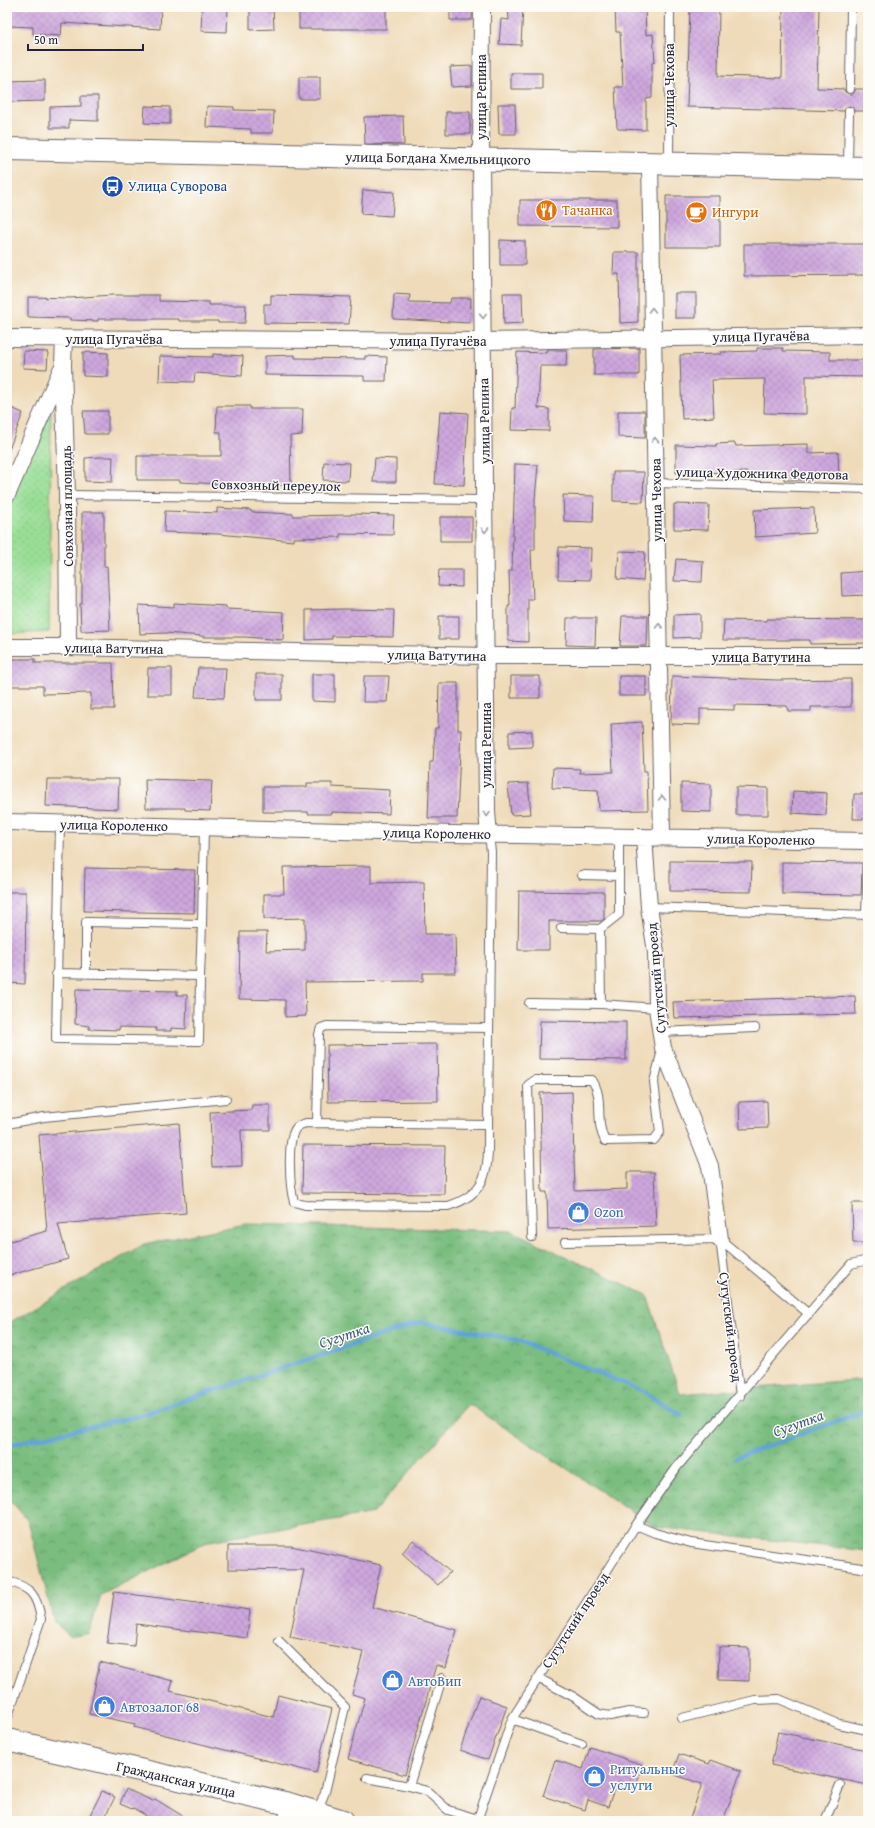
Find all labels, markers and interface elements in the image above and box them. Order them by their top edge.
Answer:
scale bar [28,26,143,52]
text: 50 m [34,31,58,48]
street label: улица Чехова [659,43,679,128]
street label: улица Репина [471,54,491,141]
street label: улица Богдана Хмельницкого [344,146,531,170]
bus stop icon: Улица Суворова [99,173,125,199]
place label: Улица Суворова [128,176,228,196]
restaurant icon: Тачанка [533,197,559,223]
cafe icon: Ингури [683,199,709,225]
place label: Тачанка [562,200,613,220]
place label: Ингури [712,202,758,222]
one-way arrow [648,307,657,313]
one-way arrow [478,313,487,319]
street label: улица Пугачёва [711,325,810,347]
street label: улица Пугачёва [64,329,163,349]
street label: улица Пугачёва [388,331,487,351]
street label: улица Репина [473,378,495,465]
one-way arrow [651,437,659,443]
street label: Совхозная площадь [56,445,78,567]
street label: улица Чехова [645,458,667,543]
street label: улица Художника Федотова [674,461,849,485]
street label: Совхозный переулок [211,474,341,496]
one-way arrow [481,527,489,533]
one-way arrow [654,623,663,629]
street label: улица Ватутина [63,637,164,659]
street label: улица Ватутина [386,644,487,666]
street label: улица Ватутина [710,647,811,667]
street label: улица Репина [476,702,496,789]
one-way arrow [657,795,666,801]
one-way arrow [483,811,492,817]
street label: улица Короленко [59,814,168,836]
street label: улица Короленко [382,822,491,844]
street label: улица Короленко [706,828,815,850]
street label: Сугутский проезд [641,922,671,1034]
shop icon: Ozon [566,1199,592,1225]
place label: Ozon [594,1202,624,1222]
street label: Сугутский проезд [714,1271,748,1384]
water label: Сугутка [316,1317,372,1353]
water label: Сугутка [770,1404,826,1442]
street label: Сугутский проезд [536,1568,614,1672]
shop icon: АвтоВип [380,1668,406,1694]
place label: АвтоВип [408,1671,461,1691]
shop icon: Автозалог 68 [91,1694,117,1720]
place label: Автозалог 68 [120,1697,200,1717]
street label: Гражданская улица [114,1756,238,1803]
place label: Ритуальные услуги [609,1759,686,1795]
shop icon: Ритуальные услуги [581,1764,607,1790]

